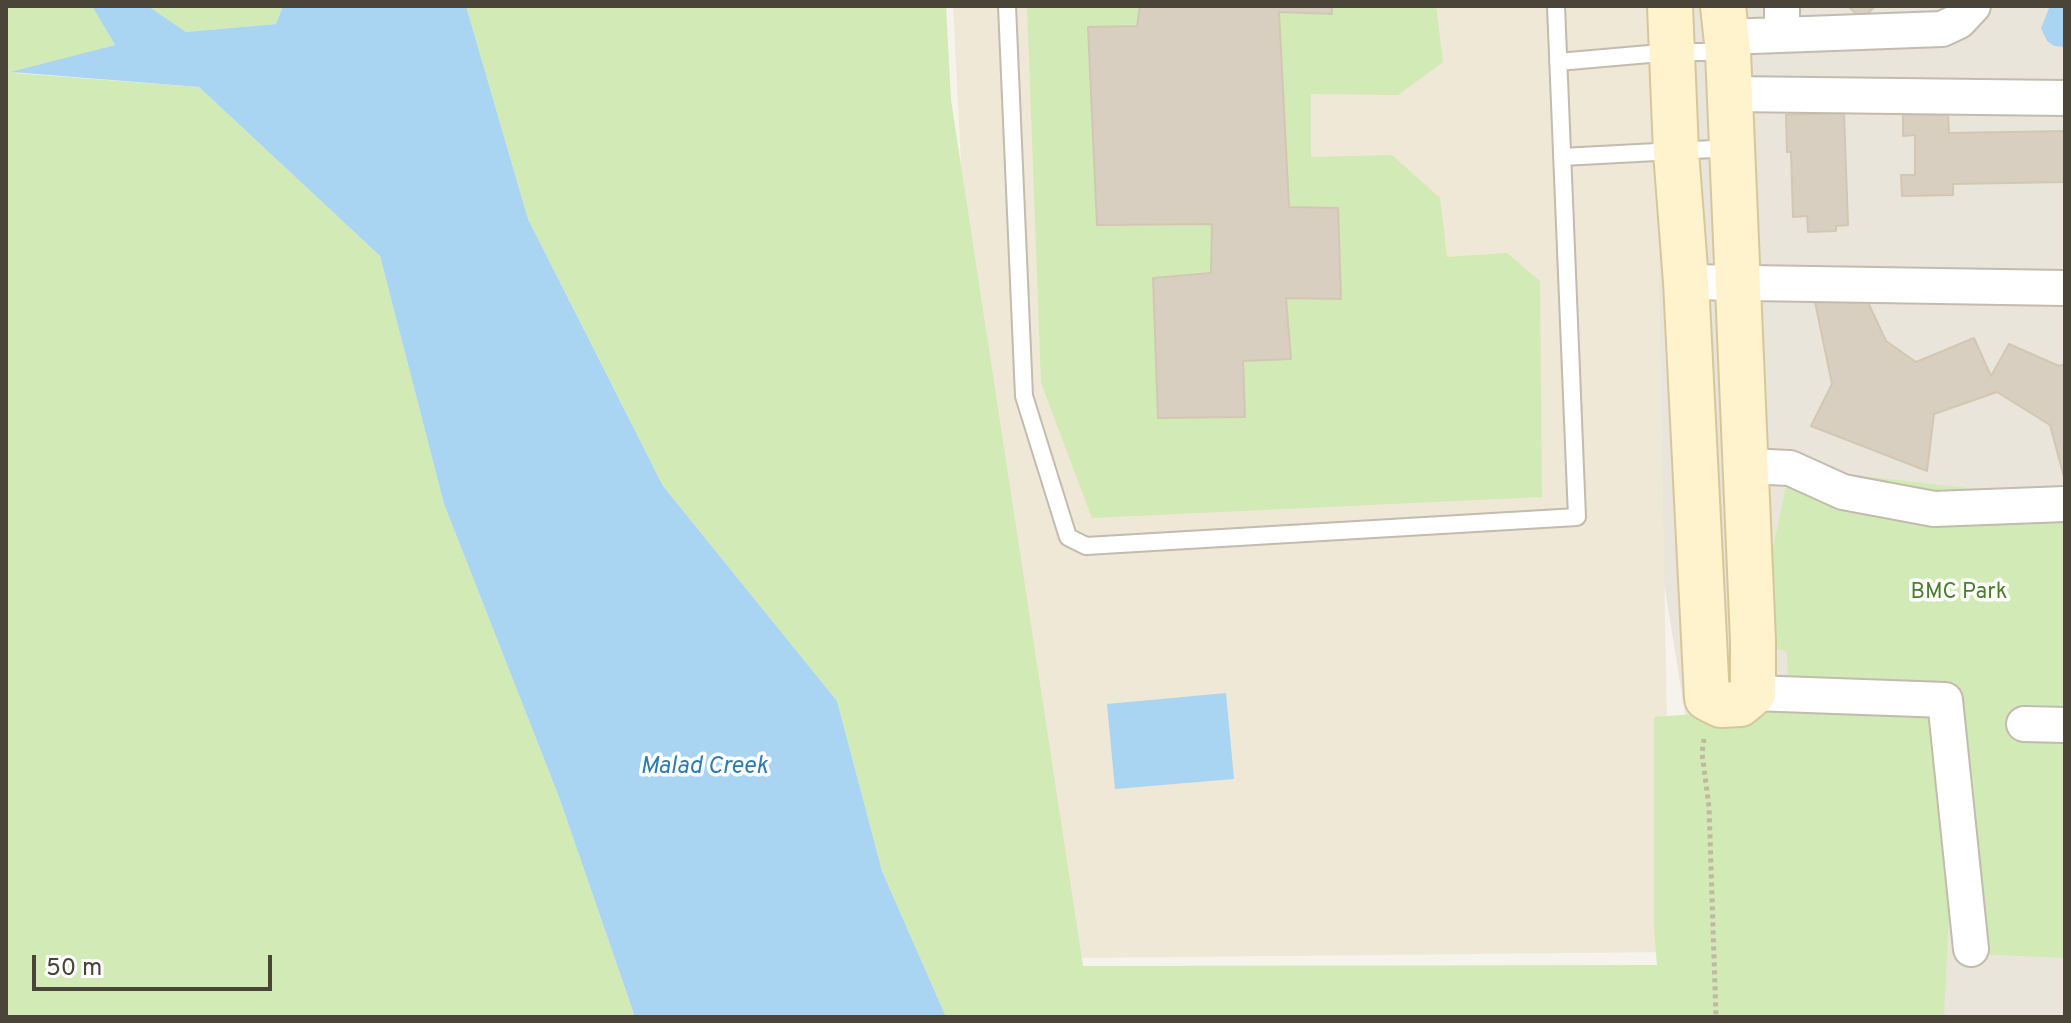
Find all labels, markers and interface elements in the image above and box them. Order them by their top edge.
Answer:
park label: BMC Park [1911,581,2007,607]
water label: Malad Creek [640,754,768,782]
scale bar [36,939,276,989]
text: 50 m [46,954,102,984]

